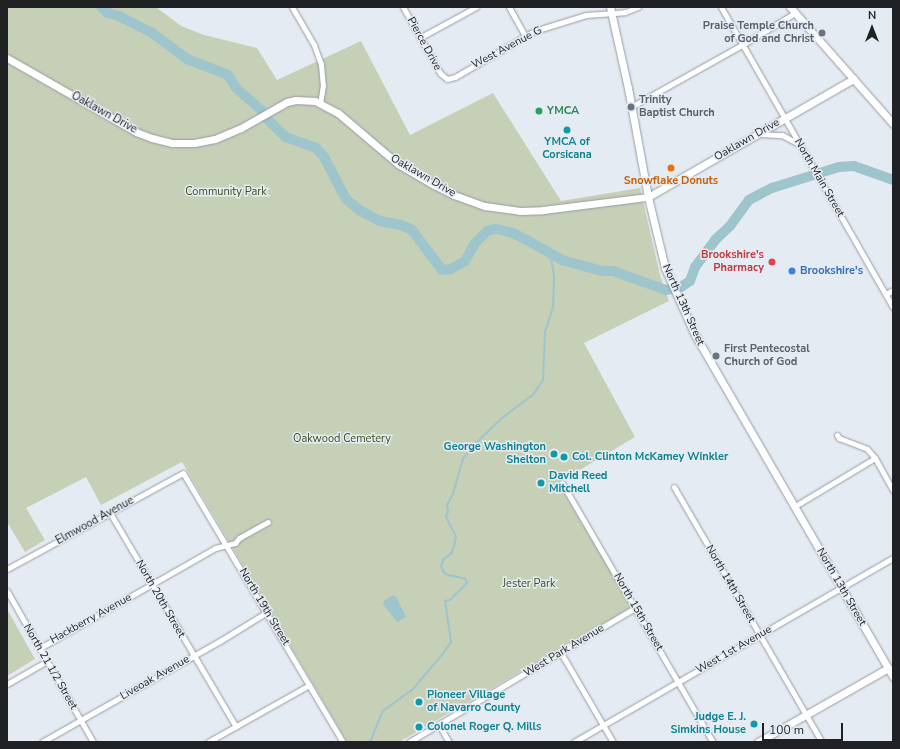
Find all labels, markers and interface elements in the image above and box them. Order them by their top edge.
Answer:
north arrow [852,8,892,48]
text: N [868,8,876,23]
street label: Pierce Drive [404,15,444,73]
place label: Praise Temple Church of God and Christ [703,20,814,46]
street label: West Avenue G [470,24,544,72]
marker: Praise Temple Church of God and Christ [817,28,827,38]
street label: Oaklawn Drive [69,89,139,137]
place label: Trinity Baptist Church [639,94,715,120]
marker: Trinity Baptist Church [626,102,636,112]
place label: YMCA [547,104,579,118]
marker: YMCA [534,106,544,116]
street label: Oaklawn Drive [712,116,782,164]
marker: YMCA of Corsicana [562,125,572,135]
place label: YMCA of Corsicana [542,136,592,162]
street label: North Main Street [791,136,847,220]
street label: Oaklawn Drive [388,152,458,200]
marker: Snowflake Donuts [666,163,676,173]
place label: Snowflake Donuts [624,174,718,188]
park label: Community Park [185,185,267,199]
place label: Brookshire's Pharmacy [701,249,764,275]
marker: Brookshire's Pharmacy [767,257,777,267]
street label: North 13th Street [659,262,707,348]
place label: Brookshire's [800,264,863,278]
marker: Brookshire's [787,266,797,276]
place label: First Pentecostal Church of God [724,343,810,369]
marker: First Pentecostal Church of God [711,351,721,361]
park label: Oakwood Cemetery [293,432,391,446]
place label: George Washington Shelton [444,441,546,467]
marker: George Washington Shelton [549,449,559,459]
place label: Col. Clinton McKamey Winkler [572,450,728,464]
marker: Col. Clinton McKamey Winkler [559,452,569,462]
place label: David Reed Mitchell [549,470,607,496]
marker: David Reed Mitchell [536,478,546,488]
street label: Elmwood Avenue [54,494,136,548]
street label: North 14th Street [702,543,758,625]
street label: North 13th Street [813,546,869,628]
street label: North 20th Street [132,558,188,640]
street label: North 19th Street [236,566,292,648]
street label: North 15th Street [610,571,666,653]
park label: Jester Park [502,577,556,591]
street label: Hackberry Avenue [48,591,134,647]
street label: North 21 1/2 Street [20,622,80,712]
street label: West Park Avenue [521,622,607,680]
street label: West 1st Avenue [694,623,774,677]
street label: Liveoak Avenue [118,653,192,703]
place label: Pioneer Village of Navarro County [427,689,520,715]
marker: Pioneer Village of Navarro County [414,697,424,707]
place label: Judge E. J. Simkins House [671,711,746,737]
scale bar [764,715,845,741]
marker: Judge E. J. Simkins House [749,719,759,729]
place label: Colonel Roger Q. Mills [427,720,541,734]
marker: Colonel Roger Q. Mills [414,722,424,732]
text: 100 m [769,722,804,738]

